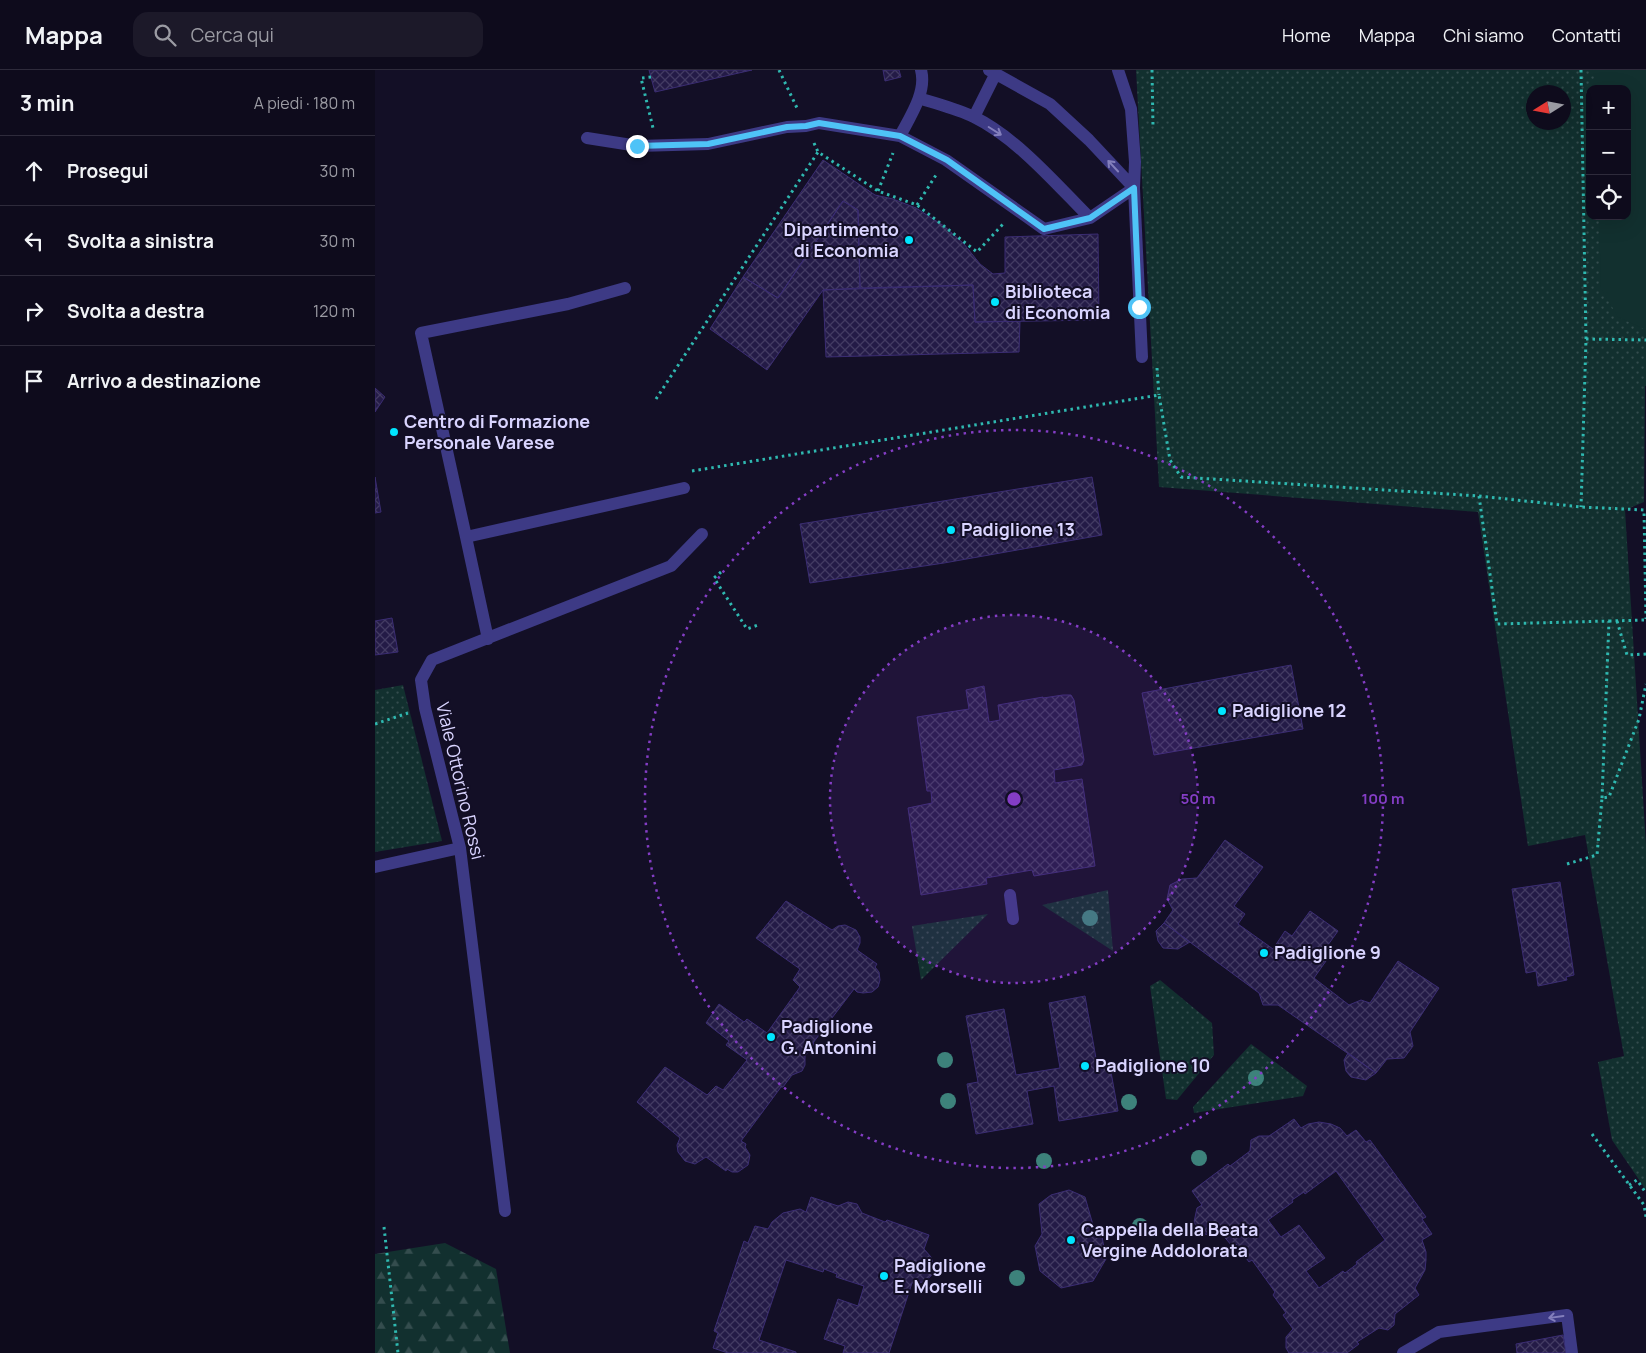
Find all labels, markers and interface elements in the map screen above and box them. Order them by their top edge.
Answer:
search box [133,12,483,57]
text: Mappa [25,18,103,51]
icon: search [151,21,179,49]
text: Cerca qui [191,22,274,48]
text: Home [1282,23,1331,47]
text: Mappa [1359,23,1415,47]
text: Chi siamo [1443,23,1524,47]
text: Contatti [1552,23,1621,47]
north arrow [1526,85,1571,130]
map controls [1586,85,1631,220]
button: + [1586,85,1631,130]
text: 3 min [20,89,74,117]
text: A piedi · 180 m [254,92,355,114]
one-way arrow [988,126,1002,136]
button: − [1586,130,1631,175]
route end [626,135,649,158]
icon: ahead [20,157,48,185]
text: Prosegui [67,158,149,184]
text: 30 m [320,160,355,182]
one-way arrow [1107,160,1119,172]
button: locate [1586,175,1631,220]
place label: Dipartimento di Economia [784,217,899,262]
icon: left [20,227,48,255]
text: Svolta a sinistra [67,228,214,254]
text: 30 m [320,230,355,252]
marker: Dipartimento di Economia [903,234,915,246]
place label: Biblioteca di Economia [1005,279,1110,324]
marker: Biblioteca di Economia [989,296,1001,308]
route start [1128,296,1151,319]
icon: right [20,297,48,325]
text: Svolta a destra [67,298,204,324]
text: 120 m [313,300,355,322]
icon: arrive [20,367,48,395]
text: Arrivo a destinazione [67,368,261,394]
place label: Centro di Formazione Personale Varese [404,409,590,454]
marker: Centro di Formazione Personale Varese [388,426,400,438]
place label: Padiglione 13 [961,517,1075,541]
marker: Padiglione 13 [945,524,957,536]
place label: Padiglione 12 [1232,698,1346,722]
street label: Viale Ottorino Rossi [431,700,491,862]
marker: Padiglione 12 [1216,705,1228,717]
text: 50 m [1180,788,1216,809]
text: 100 m [1362,788,1404,809]
centre of rings [1005,790,1023,808]
place label: Padiglione 9 [1274,940,1381,964]
marker: Padiglione 9 [1258,947,1270,959]
place label: Padiglione G. Antonini [781,1014,877,1059]
marker: Padiglione G. Antonini [765,1031,777,1043]
place label: Padiglione 10 [1095,1053,1210,1077]
marker: Padiglione 10 [1079,1060,1091,1072]
place label: Cappella della Beata Vergine Addolorata [1081,1217,1258,1262]
marker: Cappella della Beata Vergine Addolorata [1065,1234,1077,1246]
place label: Padiglione E. Morselli [894,1253,986,1298]
marker: Padiglione E. Morselli [878,1270,890,1282]
one-way arrow [1548,1312,1564,1322]

